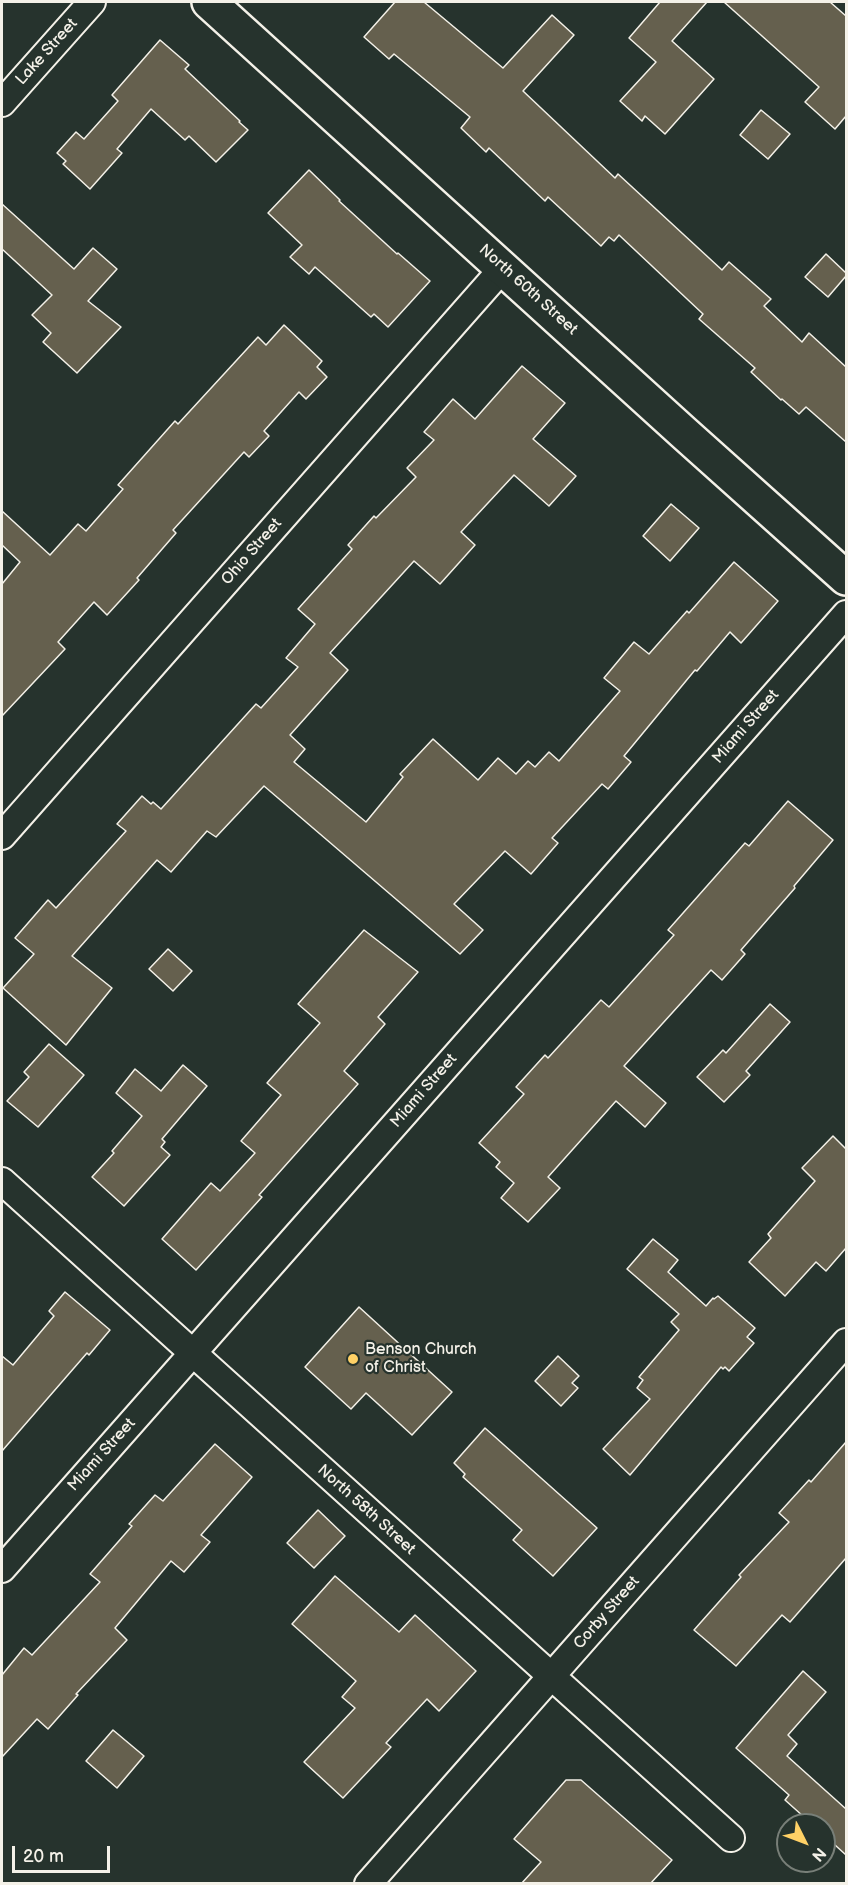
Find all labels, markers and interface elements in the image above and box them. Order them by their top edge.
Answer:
street label: Lake Street [12,15,82,89]
street label: North 60th Street [475,241,581,339]
street label: Ohio Street [218,515,286,589]
street label: Miami Street [709,686,783,768]
street label: Miami Street [387,1050,461,1132]
place label: Benson Church of Christ [365,1340,477,1378]
marker: Benson Church of Christ [346,1352,360,1366]
street label: Miami Street [64,1414,140,1496]
street label: North 58th Street [313,1461,419,1559]
street label: Corby Street [570,1573,644,1653]
north arrow [776,1813,836,1873]
scale bar [15,1834,112,1872]
text: N [807,1843,829,1865]
text: 20 m [23,1846,64,1867]

